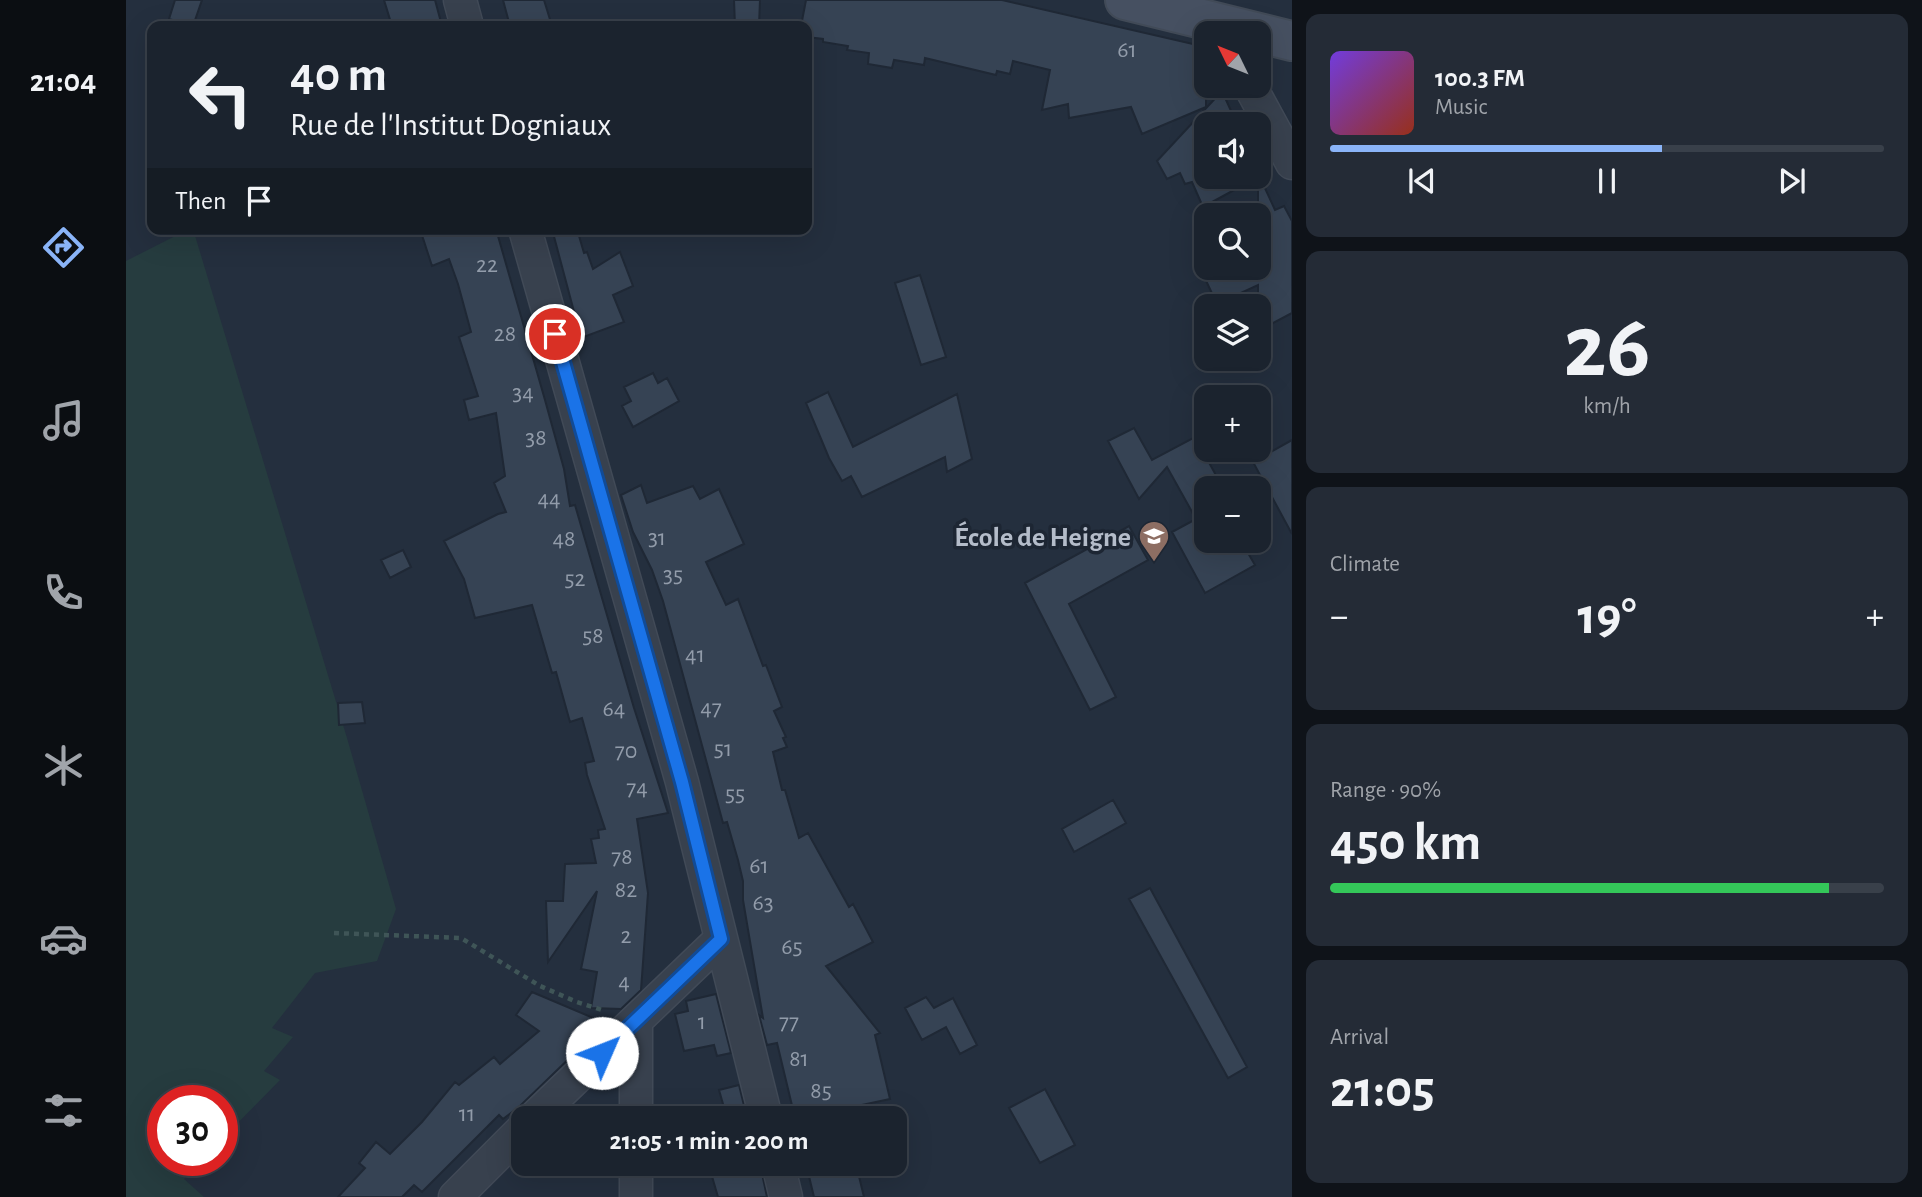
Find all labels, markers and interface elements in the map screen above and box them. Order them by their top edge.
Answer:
north arrow [1194,21,1270,98]
map controls [1194,21,1271,553]
house number: 61 [1117,38,1137,62]
icon: left [175,49,266,140]
text: 40 m [290,51,387,100]
text: 21:04 [30,65,96,97]
text: 100.3 FM [1435,65,1525,91]
text: Music [1435,96,1487,119]
text: Rue de l'Institut Dogniaux [290,109,611,141]
button: sound [1194,112,1271,189]
icon: previous [1403,162,1441,200]
icon: pause [1588,162,1626,200]
icon: next [1773,162,1811,200]
icon: arrive [240,182,278,220]
text: Then [175,188,226,214]
button: search [1194,203,1271,280]
icon: directions [39,223,88,272]
house number: 22 [476,253,498,277]
button: layers [1194,294,1271,371]
text: 26 [1564,302,1650,393]
pin [525,304,585,364]
icon: arrive [536,315,574,353]
house number: 28 [494,322,516,346]
house number: 34 [512,381,534,405]
button: + [1194,385,1271,462]
text: km/h [1583,395,1631,418]
icon: music [39,396,88,445]
house number: 38 [525,426,547,450]
button: − [1194,476,1271,553]
house number: 44 [537,487,561,511]
school or university icon: École de Heigne [1137,519,1171,563]
place label: École de Heigne [954,521,1131,552]
house number: 31 [648,526,666,550]
house number: 48 [553,527,575,551]
text: Climate [1330,553,1400,576]
house number: 35 [663,563,683,587]
house number: 52 [565,567,586,591]
icon: phone [39,568,88,617]
text: 19° [1577,591,1637,643]
text: − [1330,598,1348,636]
text: + [1866,598,1884,636]
house number: 58 [582,624,604,648]
house number: 41 [685,643,705,667]
house number: 47 [700,696,722,720]
house number: 64 [603,697,625,721]
house number: 51 [714,737,732,761]
house number: 70 [615,739,637,763]
icon: climate [39,741,88,790]
house number: 74 [626,776,648,800]
text: Range · 90% [1330,779,1441,802]
house number: 55 [725,782,745,806]
text: 450 km [1330,817,1481,869]
house number: 78 [611,845,633,869]
house number: 61 [749,854,769,878]
house number: 82 [615,878,637,902]
house number: 63 [752,891,774,915]
icon: car [39,914,88,963]
house number: 2 [621,924,632,948]
house number: 65 [781,935,803,959]
house number: 4 [618,970,630,994]
house number: 1 [698,1010,706,1034]
house number: 77 [779,1010,799,1034]
position arrow [565,1016,639,1090]
text: Arrival [1330,1026,1389,1049]
house number: 81 [789,1047,809,1071]
text: 21:05 [1330,1064,1435,1116]
house number: 85 [810,1079,832,1103]
speed limit sign: 30 [147,1085,238,1176]
icon: filters [39,1086,88,1135]
house number: 11 [459,1102,475,1126]
text: 21:05 · 1 min · 200 m [609,1128,809,1154]

